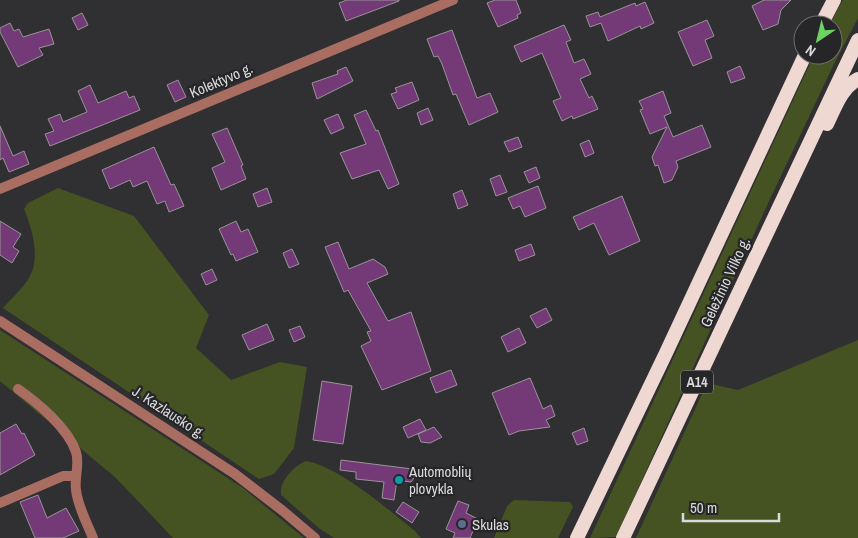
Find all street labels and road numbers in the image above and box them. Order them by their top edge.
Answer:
street label: Kolektyvo g. [186,57,256,103]
street label: Geležinio Vilko g. [695,234,755,330]
road number: A14 [681,371,713,394]
street label: J. Kazlausko g. [128,380,210,444]

